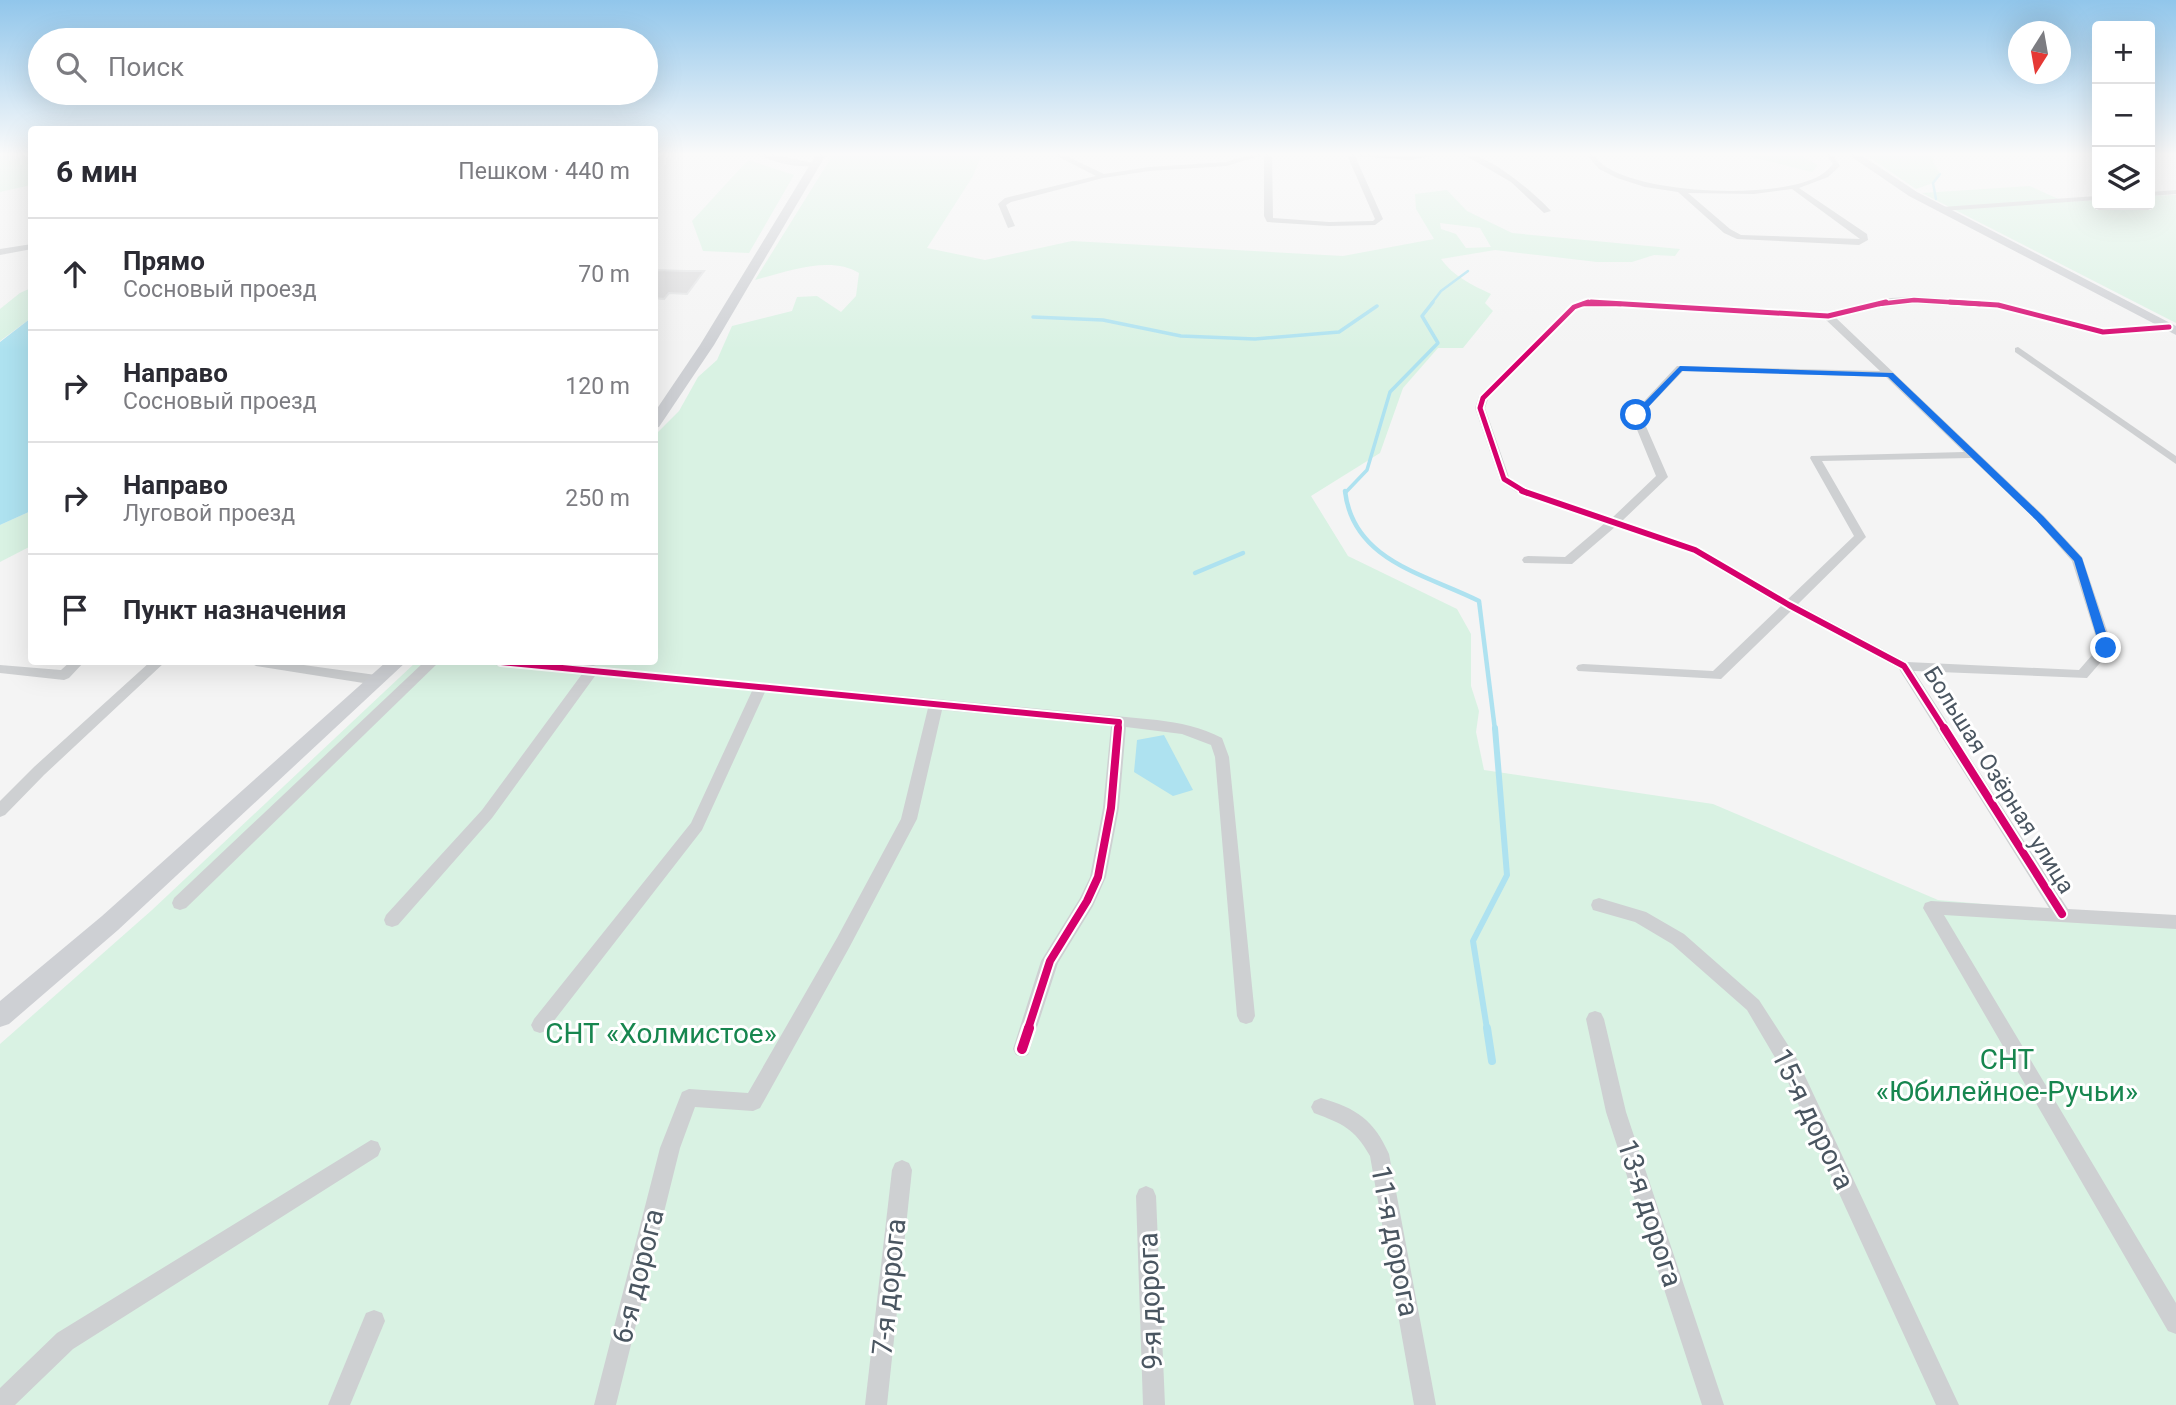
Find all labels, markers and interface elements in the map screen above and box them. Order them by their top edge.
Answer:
north arrow [2008,21,2071,84]
map controls [2092,21,2155,210]
button: + [2092,21,2155,84]
search box [28,28,658,105]
icon: search [52,48,90,86]
text: Поиск [108,52,184,82]
button: − [2092,84,2155,147]
button: layers [2092,147,2155,210]
text: 6 мин [56,154,137,189]
text: Пешком · 440 m [458,158,630,185]
text: Прямо [123,246,205,276]
icon: ahead [56,255,94,293]
text: 70 m [578,261,630,288]
text: Сосновый проезд [123,276,317,303]
text: Направо [123,358,228,388]
icon: right [56,367,94,405]
text: 120 m [565,373,630,400]
text: Сосновый проезд [123,388,317,415]
route start [1620,399,1651,430]
text: Направо [123,470,228,500]
icon: right [56,479,94,517]
text: 250 m [565,485,630,512]
text: Луговой проезд [123,500,295,527]
icon: arrive [56,591,94,629]
text: Пункт назначения [123,595,347,625]
route end [2090,632,2121,663]
street label: Большая Озёрная улица [1918,662,2080,898]
park label: СНТ «Холмистое» [545,1017,777,1050]
street label: 15-я дорога [1765,1043,1861,1195]
park label: СНТ «Юбилейное-Ручьи» [1876,1043,2138,1108]
street label: 13-я дорога [1611,1135,1689,1291]
street label: 11-я дорога [1364,1163,1426,1319]
street label: 6-я дорога [605,1205,671,1347]
street label: 7-я дорога [865,1217,913,1357]
street label: 9-я дорога [1131,1232,1169,1370]

